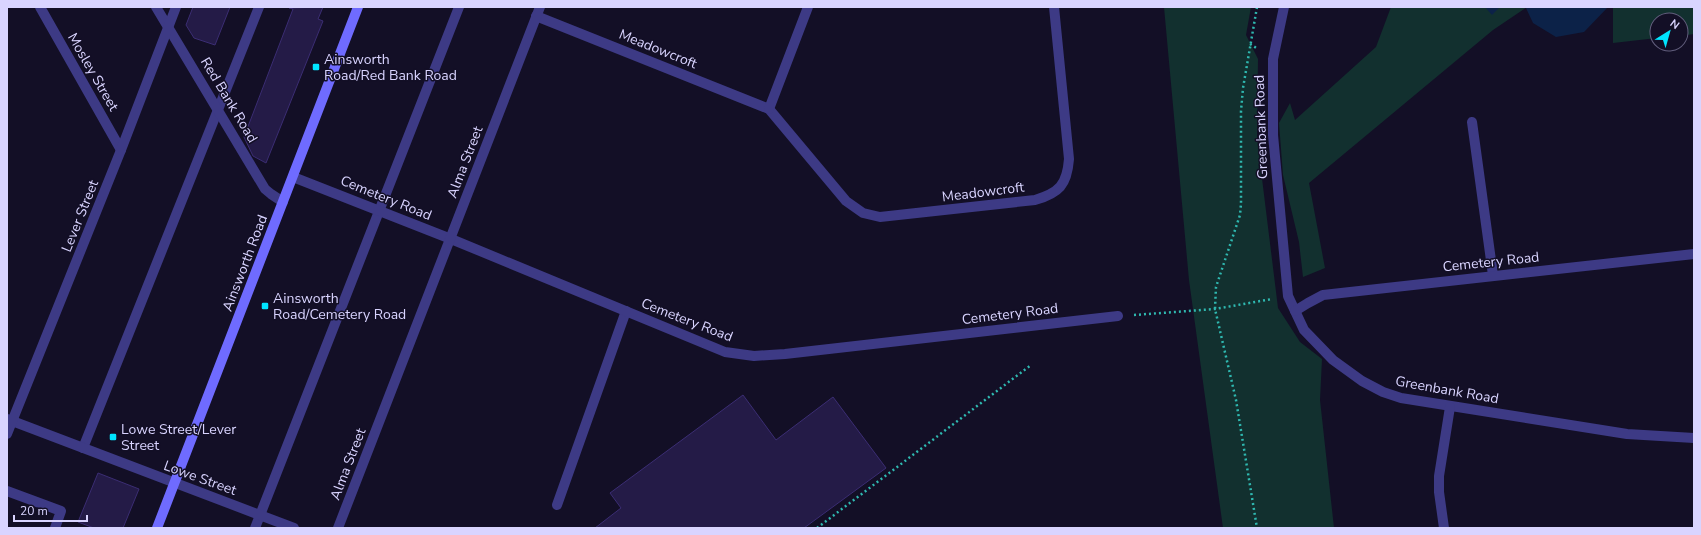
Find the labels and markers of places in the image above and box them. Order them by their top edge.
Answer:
place label: Ainsworth Road/Red Bank Road [324,50,457,85]
marker: Ainsworth Road/Red Bank Road [311,62,321,72]
place label: Ainsworth Road/Cemetery Road [273,289,406,324]
marker: Ainsworth Road/Cemetery Road [260,301,270,311]
place label: Lowe Street/Lever Street [121,420,236,455]
marker: Lowe Street/Lever Street [108,432,118,442]

